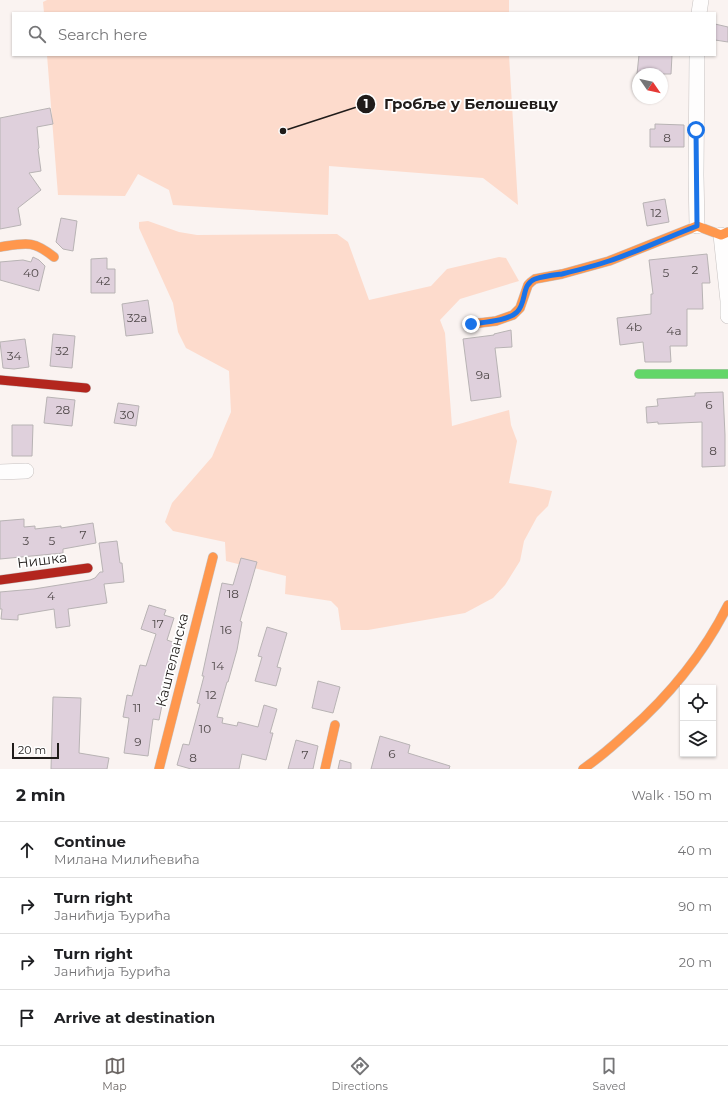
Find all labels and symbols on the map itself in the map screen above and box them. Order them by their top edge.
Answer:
north arrow [632,68,668,104]
callout: Гробље у Белошевцу [356,90,566,117]
text: Гробље у Белошевцу [384,94,559,113]
text: 1 [364,96,368,111]
route start [687,121,705,139]
house number: 8 [663,130,671,145]
house number: 12 [650,205,662,220]
house number: 2 [692,262,699,277]
house number: 40 [23,265,39,280]
house number: 5 [663,265,670,280]
house number: 42 [96,273,111,288]
house number: 32a [127,310,147,325]
route end [462,315,480,333]
house number: 4b [626,319,642,334]
house number: 4a [666,323,682,338]
house number: 32 [55,343,69,358]
house number: 34 [7,348,21,363]
house number: 9a [476,367,490,382]
house number: 6 [705,397,713,412]
house number: 28 [56,402,71,417]
house number: 30 [120,407,134,422]
house number: 8 [709,443,717,458]
house number: 7 [79,527,87,542]
house number: 3 [23,533,30,548]
house number: 5 [49,533,56,548]
street label: Нишка [16,548,68,572]
house number: 18 [227,586,239,601]
house number: 4 [47,588,55,603]
street label: Каштеланска [152,611,192,709]
house number: 17 [152,616,164,631]
house number: 16 [220,622,232,637]
house number: 14 [212,658,224,673]
house number: 12 [205,687,217,702]
house number: 11 [133,700,141,715]
house number: 10 [199,721,211,736]
house number: 9 [134,734,142,749]
scale bar [12,741,59,760]
house number: 6 [388,746,396,761]
house number: 7 [301,747,309,762]
house number: 8 [189,750,197,765]

